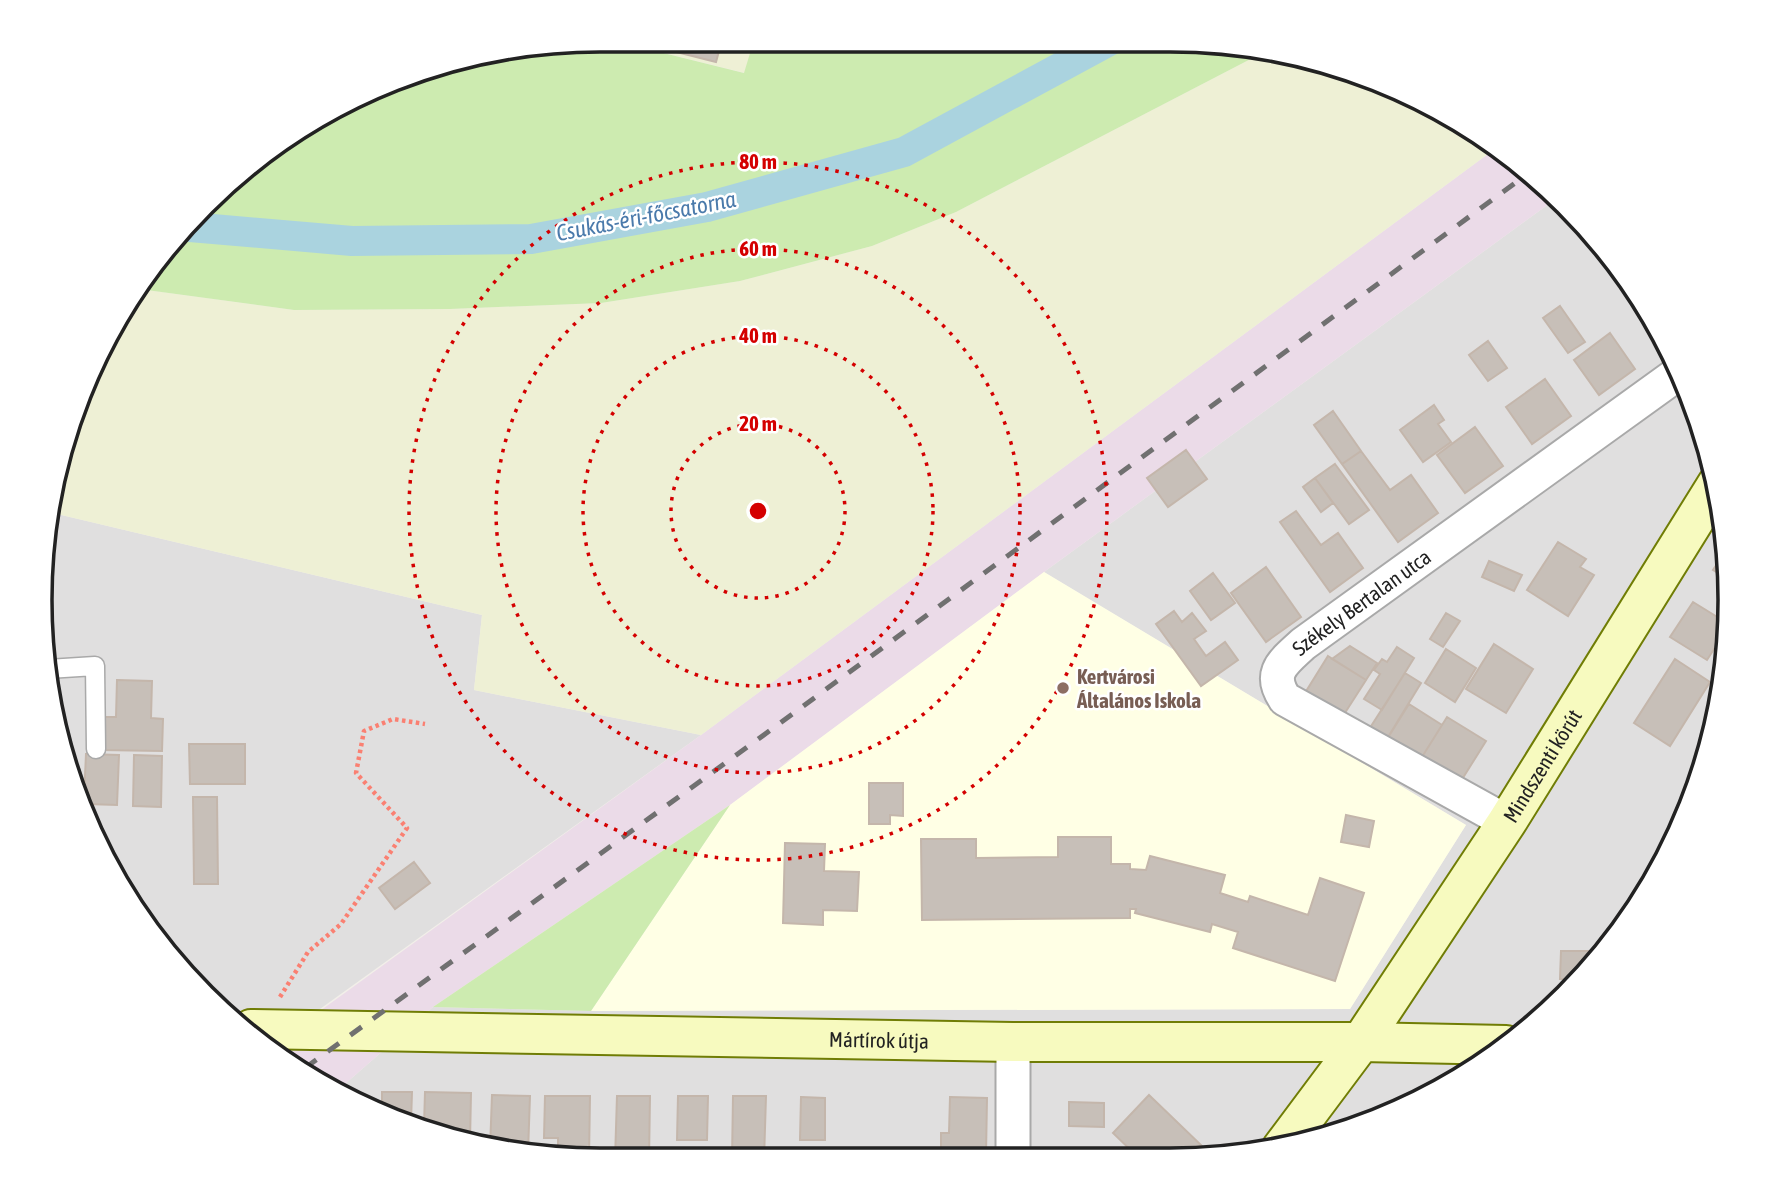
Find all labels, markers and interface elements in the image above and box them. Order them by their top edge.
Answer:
text: 80 m [739,149,777,173]
water label: Csukás-éri-főcsatorna [554,186,738,246]
text: 60 m [739,236,777,260]
text: 40 m [738,323,777,347]
text: 20 m [739,411,777,435]
centre of rings [746,499,770,523]
street label: Székely Bertalan utca [1287,544,1435,660]
place label: Kertvárosi Általános Iskola [1076,664,1201,712]
marker: Kertvárosi Általános Iskola [1055,680,1071,696]
street label: Mindszenti körút [1498,705,1586,827]
street label: Mártírok útja [829,1027,929,1053]

